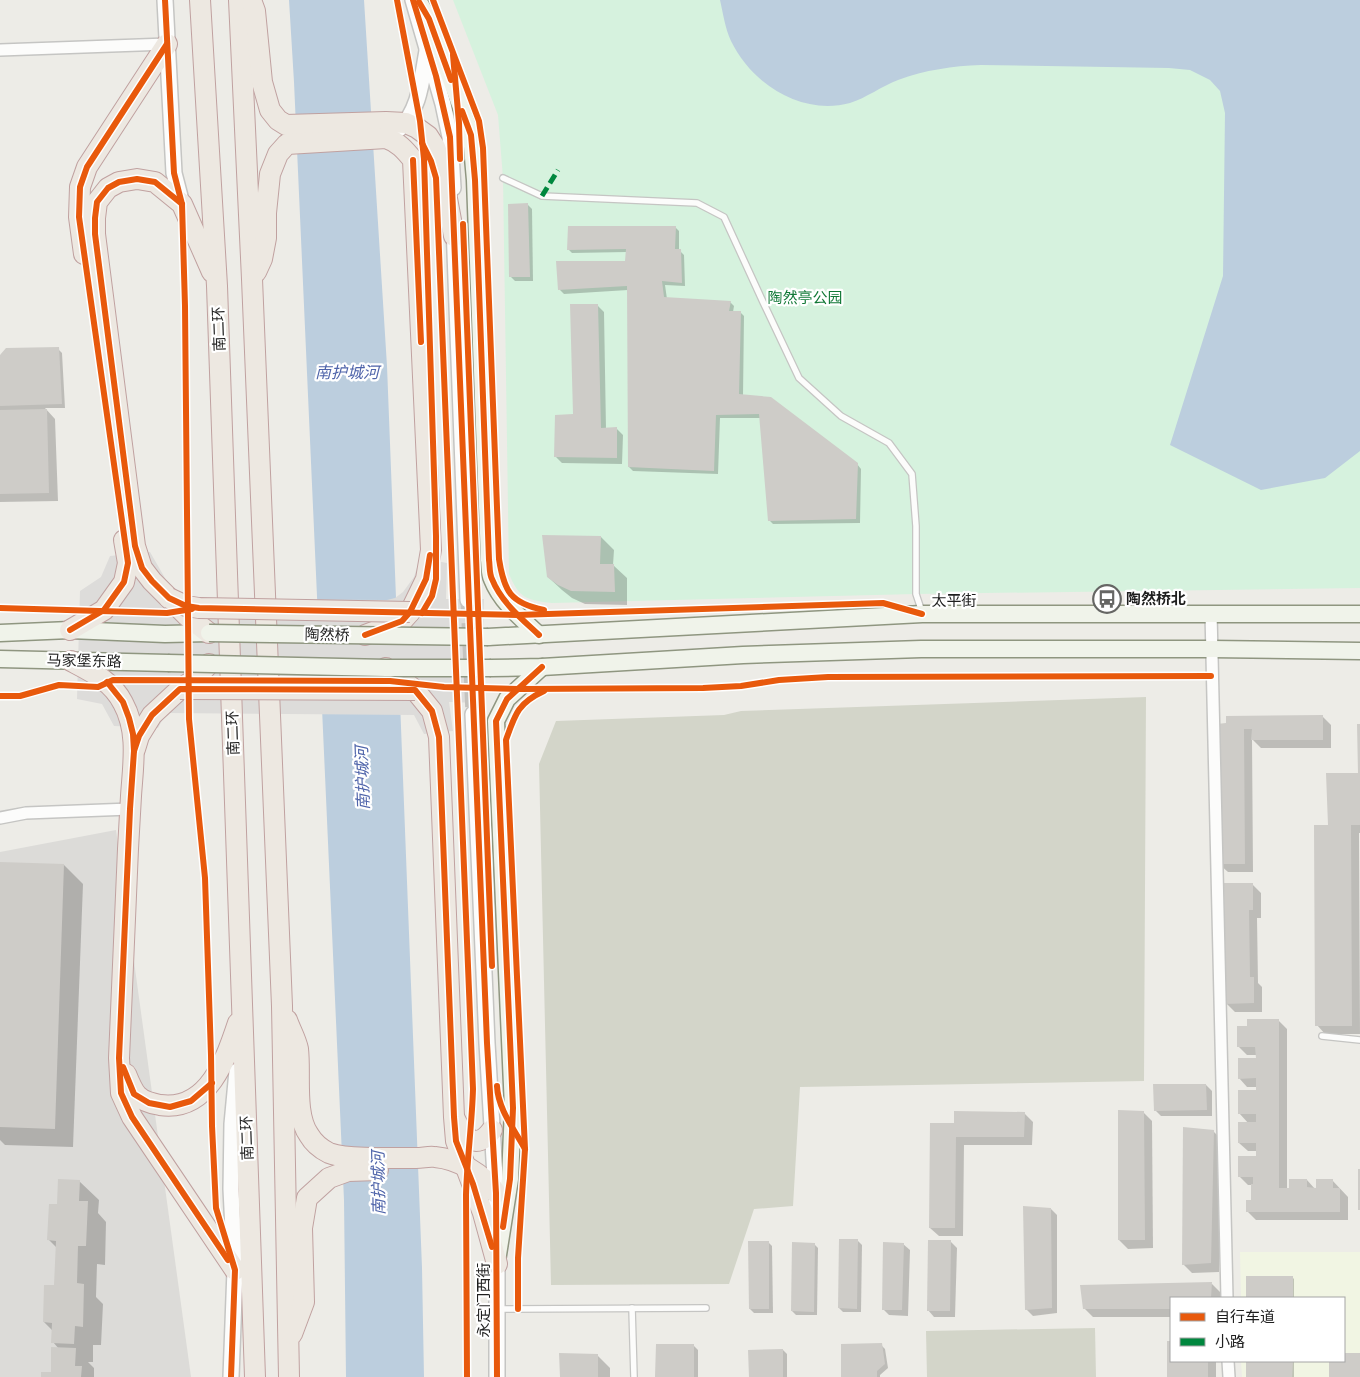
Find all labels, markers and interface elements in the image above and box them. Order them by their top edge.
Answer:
park label: 陶然亭公园 [767,289,843,308]
street label: 南二环 [209,306,230,352]
water label: 南护城河 [315,364,382,383]
bus stop icon: 陶然桥北 [1092,584,1122,614]
place label: 陶然桥北 [1126,590,1186,609]
street label: 太平街 [931,592,977,611]
street label: 陶然桥 [304,626,350,645]
street label: 马家堡东路 [46,651,122,672]
street label: 南二环 [223,710,244,756]
water label: 南护城河 [353,743,374,810]
street label: 南二环 [237,1115,258,1161]
water label: 南护城河 [369,1148,390,1215]
street label: 永定门西街 [475,1262,494,1338]
legend [1170,1297,1345,1362]
text: 自行车道 [1215,1308,1275,1327]
text: 小路 [1215,1333,1245,1352]

